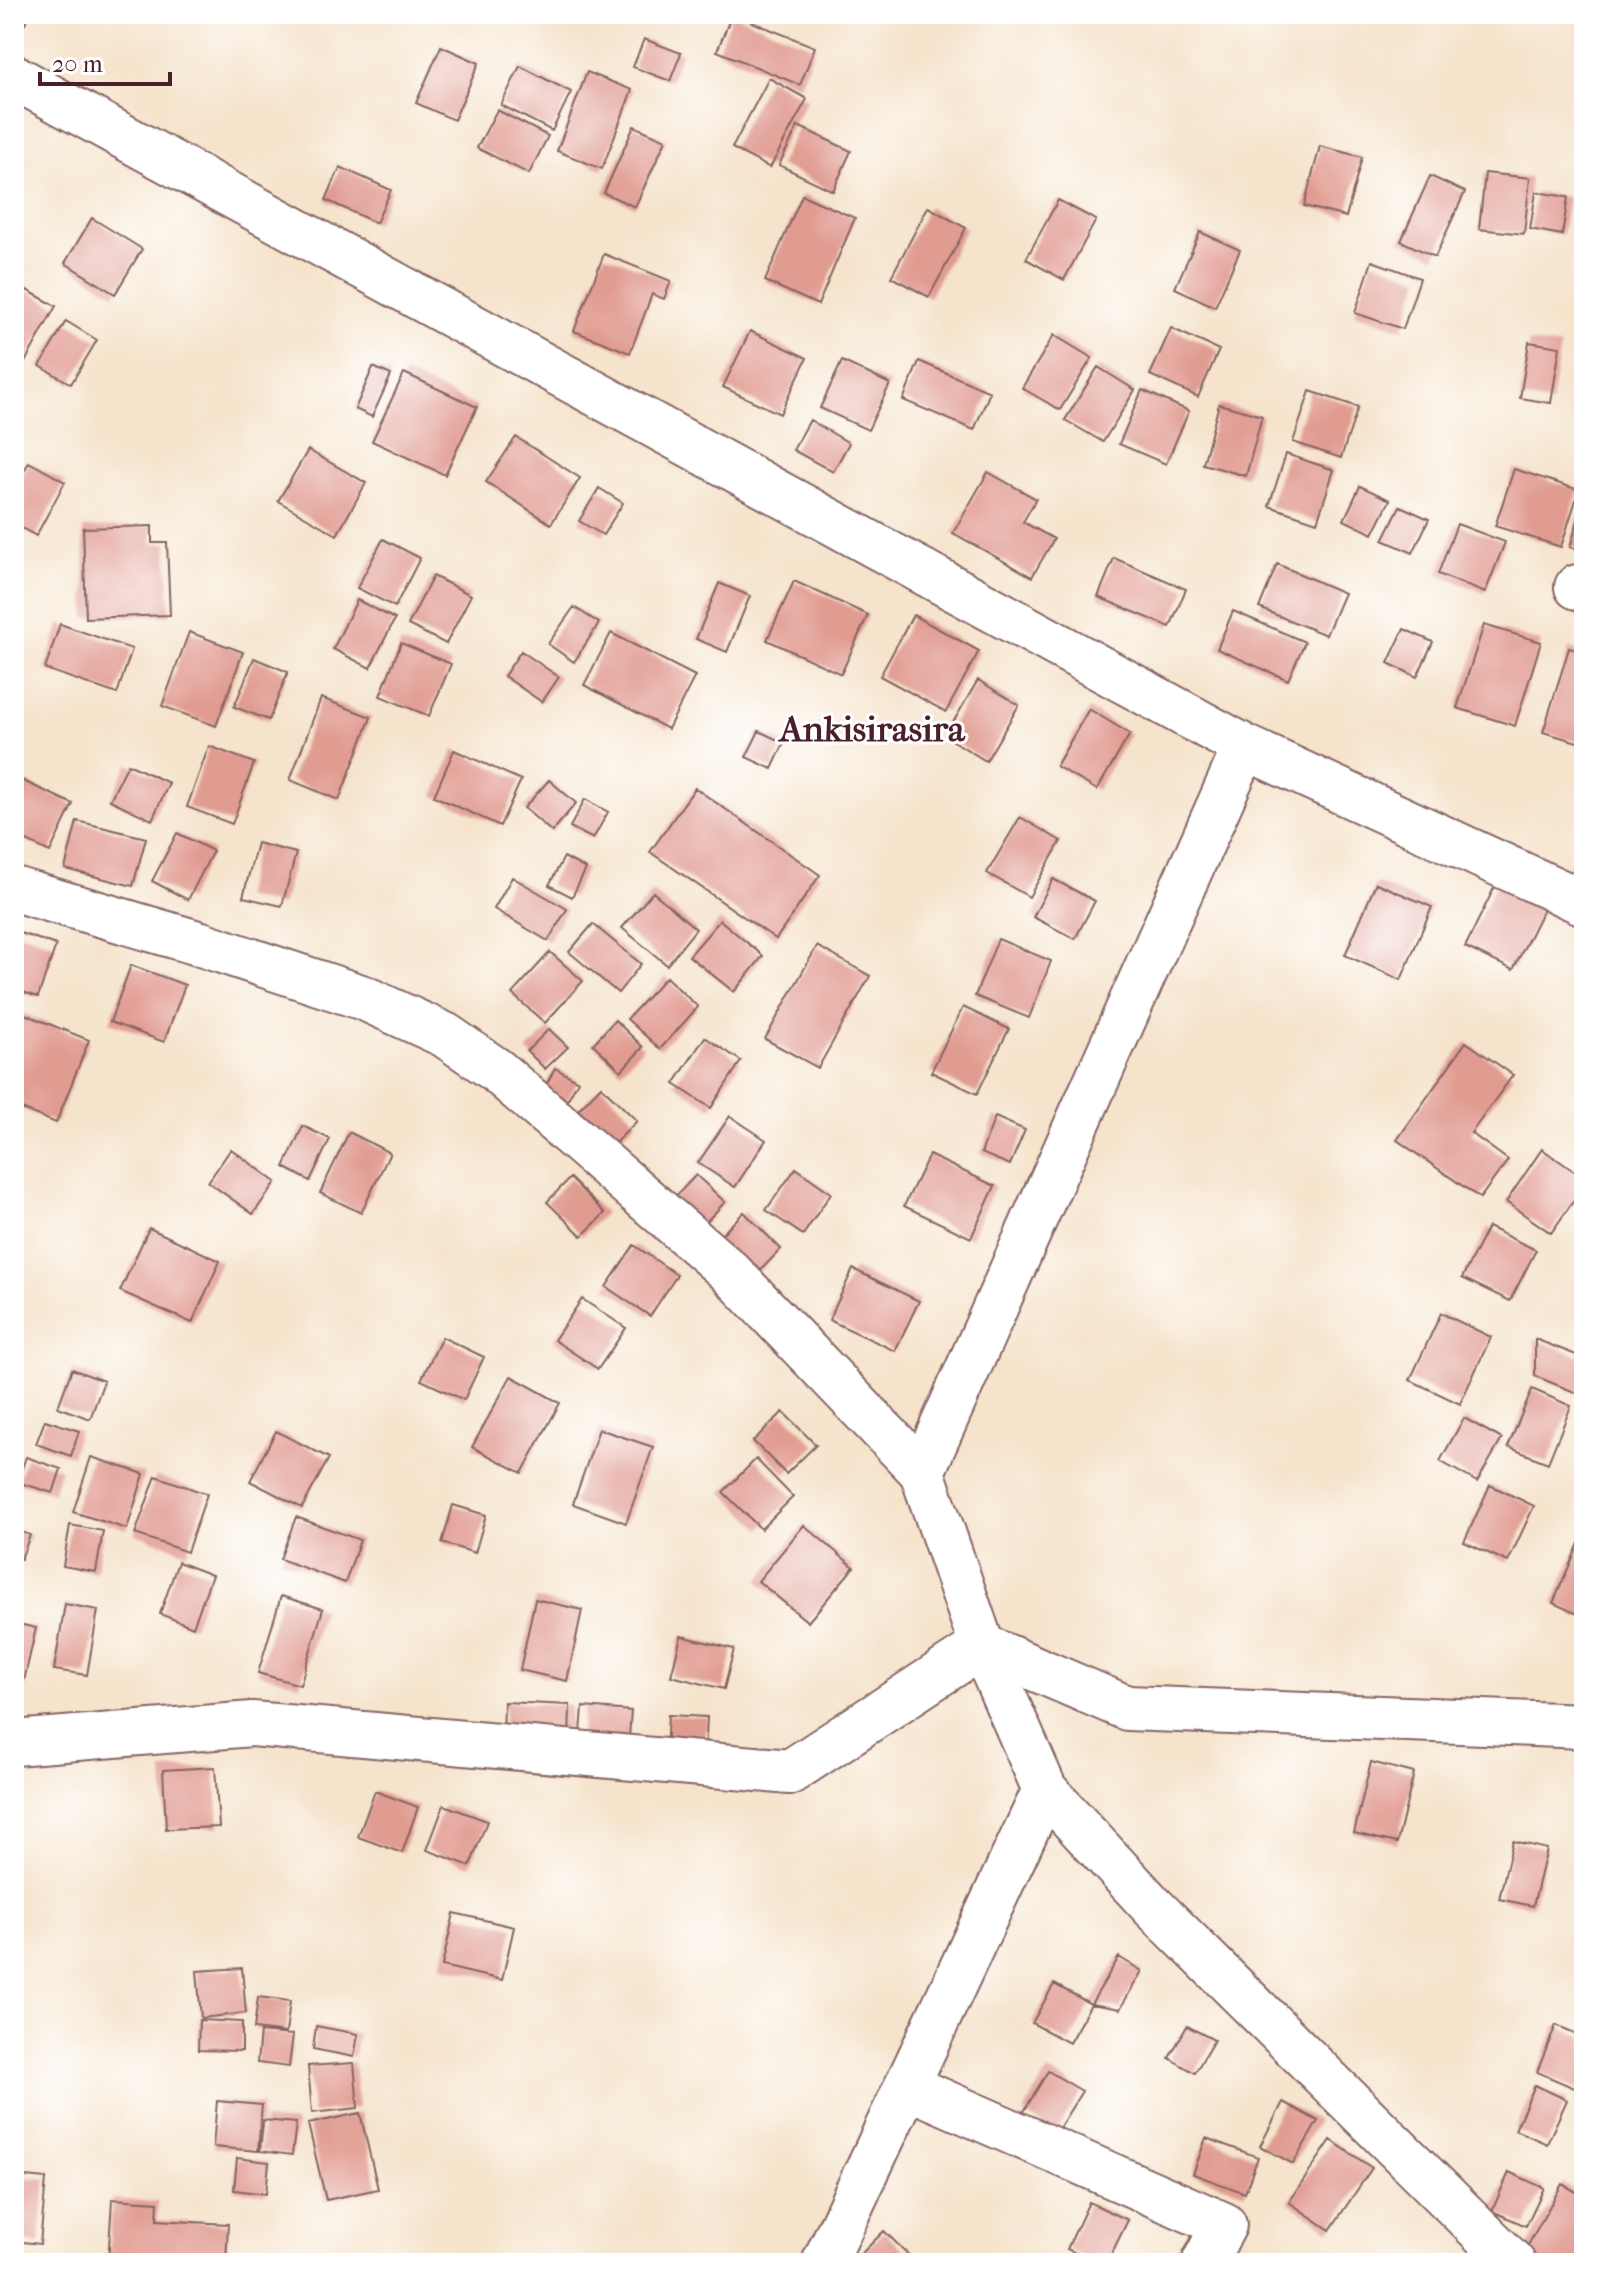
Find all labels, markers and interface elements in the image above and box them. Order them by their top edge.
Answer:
scale bar [40,36,170,86]
text: 20 m [52,50,103,78]
district label: Ankisirasira [777,708,966,750]

